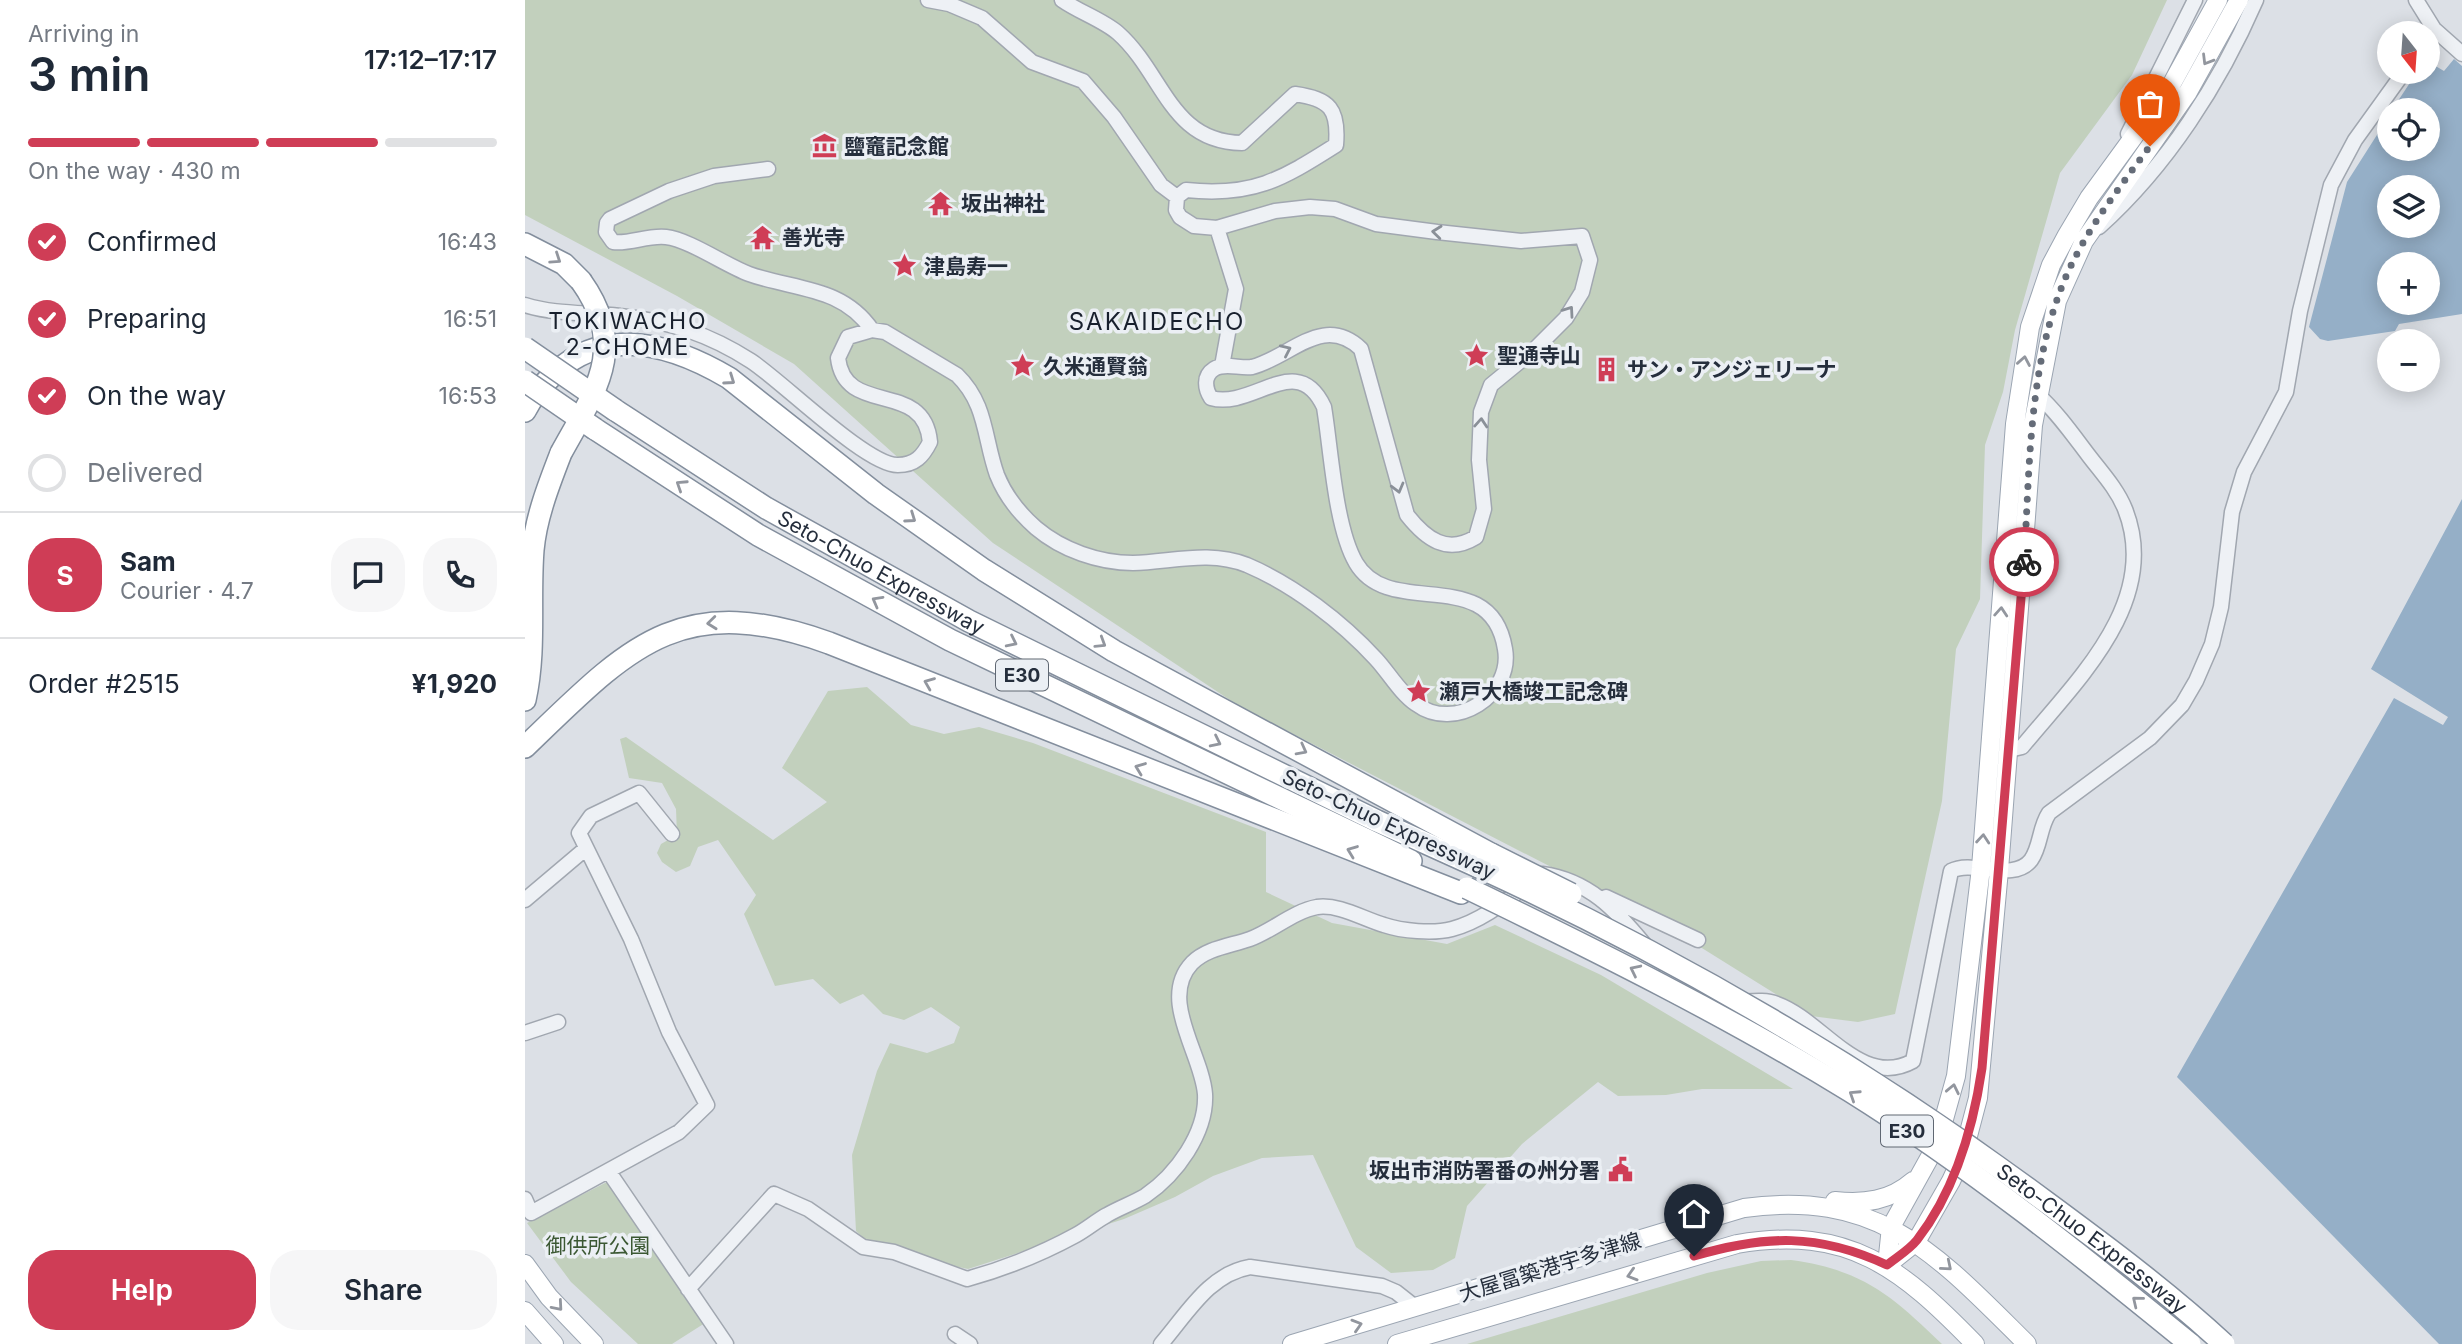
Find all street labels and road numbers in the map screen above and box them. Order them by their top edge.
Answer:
street label: Seto-Chuo Expressway [774,505,989,639]
road number: E30 [996,660,1048,690]
street label: Seto-Chuo Expressway [1278,763,1500,885]
road number: E30 [1881,1116,1933,1147]
street label: Seto-Chuo Expressway [1992,1158,2193,1319]
street label: 大屋冨築港宇多津線 [1456,1227,1644,1307]

